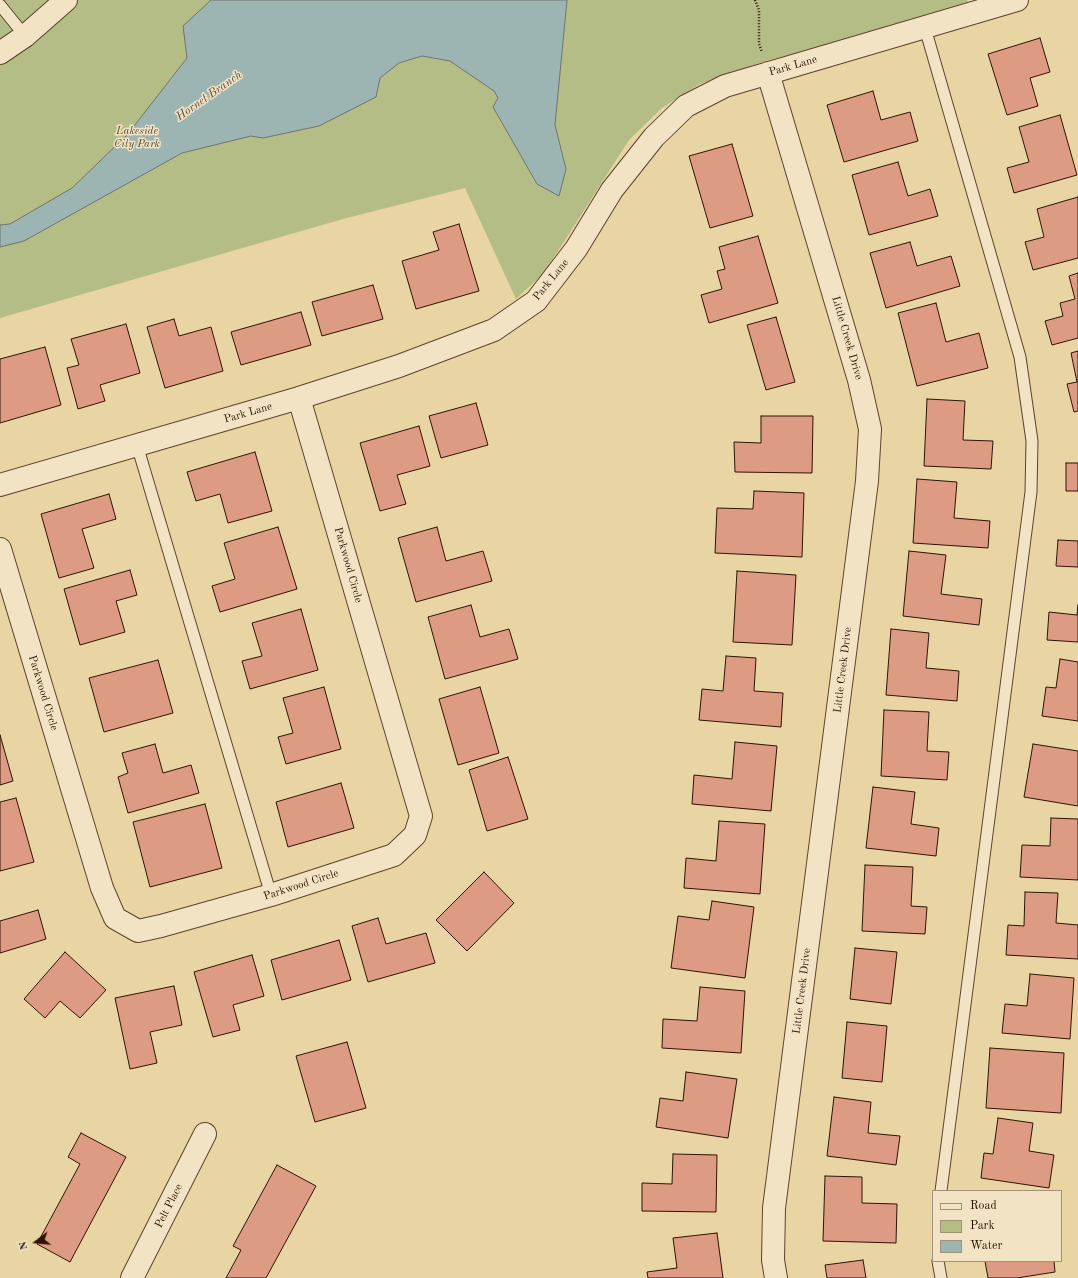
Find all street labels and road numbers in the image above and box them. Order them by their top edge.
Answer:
street label: Park Lane [767,53,819,79]
street label: Park Lane [530,257,572,303]
street label: Little Creek Drive [829,295,865,381]
street label: Park Lane [222,400,274,426]
street label: Parkwood Circle [331,526,365,604]
street label: Little Creek Drive [831,626,855,714]
street label: Parkwood Circle [25,654,61,732]
street label: Parkwood Circle [262,867,340,903]
street label: Little Creek Drive [790,947,814,1035]
street label: Pelt Place [152,1182,186,1230]

